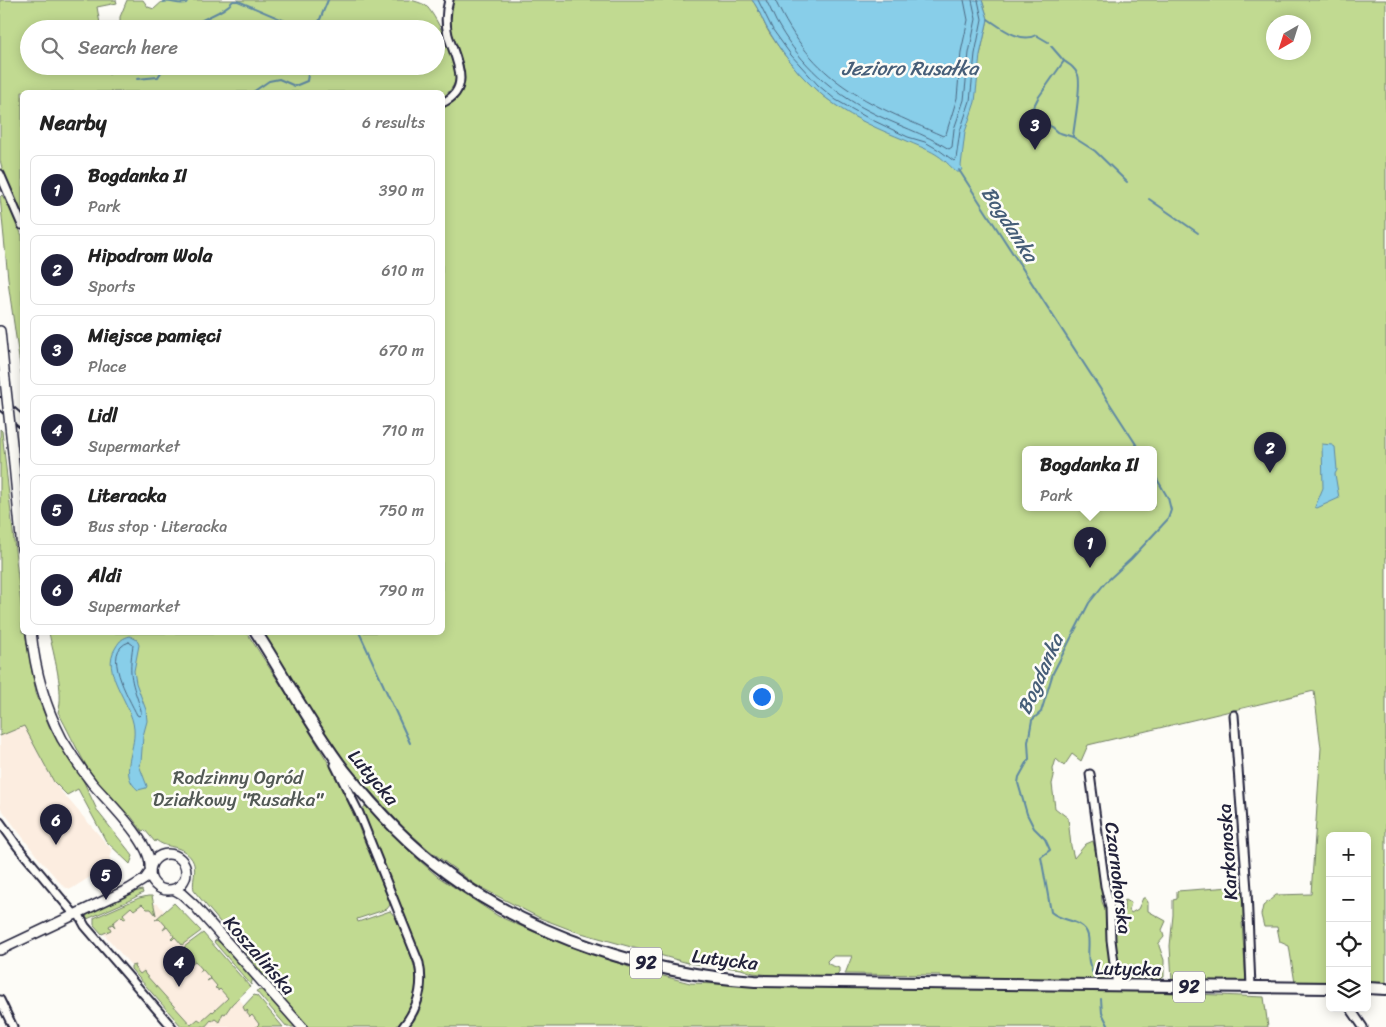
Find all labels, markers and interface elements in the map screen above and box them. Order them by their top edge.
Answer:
north arrow [1266,15,1311,60]
search box [20,20,445,75]
text: Search here [78,31,178,64]
icon: search [38,34,66,62]
water label: Jezioro Rusałka [842,51,980,86]
text: Nearby [40,104,106,142]
text: 6 results [362,108,425,137]
pin: 3 [1019,109,1051,150]
text: Bogdanka II [88,159,187,192]
text: 1 [54,176,60,205]
text: 390 m [379,176,424,205]
water label: Bogdanka [972,179,1048,271]
text: Park [88,192,121,221]
text: Hipodrom Wola [88,239,212,272]
text: 2 [52,256,62,285]
text: 610 m [381,256,424,285]
text: Sports [88,272,135,301]
text: Miejsce pamięci [88,319,221,352]
text: 3 [53,336,61,365]
text: 670 m [379,336,424,365]
text: Place [88,352,127,381]
text: Lidl [88,399,117,432]
text: 4 [52,416,62,445]
text: 710 m [381,416,424,445]
text: Supermarket [88,432,180,461]
pin: 2 [1254,432,1286,473]
popup [1022,446,1157,511]
text: Bogdanka II [1040,448,1139,481]
text: Literacka [88,479,167,512]
text: Park [1040,481,1073,510]
text: 5 [52,496,62,525]
text: 750 m [379,496,424,525]
text: Bus stop · Literacka [88,512,227,541]
pin: 1 [1074,527,1106,568]
text: Aldi [88,559,121,592]
text: 6 [52,576,62,605]
text: 790 m [378,576,424,605]
text: Supermarket [88,592,180,621]
water label: Bogdanka [1007,626,1075,720]
your location [749,684,775,710]
street label: Lutycka [340,741,408,814]
park label: Rodzinny Ogród Działkowy "Rusałka" [153,761,324,816]
street label: Karkonoska [1208,802,1247,901]
pin: 6 [40,804,72,845]
street label: Czarnohorska [1095,820,1142,936]
map controls [1326,832,1371,1012]
button: + [1326,832,1371,877]
pin: 5 [90,859,122,900]
button: − [1326,877,1371,922]
street label: Koszalińska [215,908,304,1003]
button: locate [1326,922,1371,967]
street label: Lutycka [690,939,760,980]
pin: 4 [163,946,195,987]
road number: 92 [630,948,662,978]
street label: Lutycka [1095,951,1162,986]
button: layers [1326,967,1371,1012]
road number: 92 [1173,972,1205,1002]

